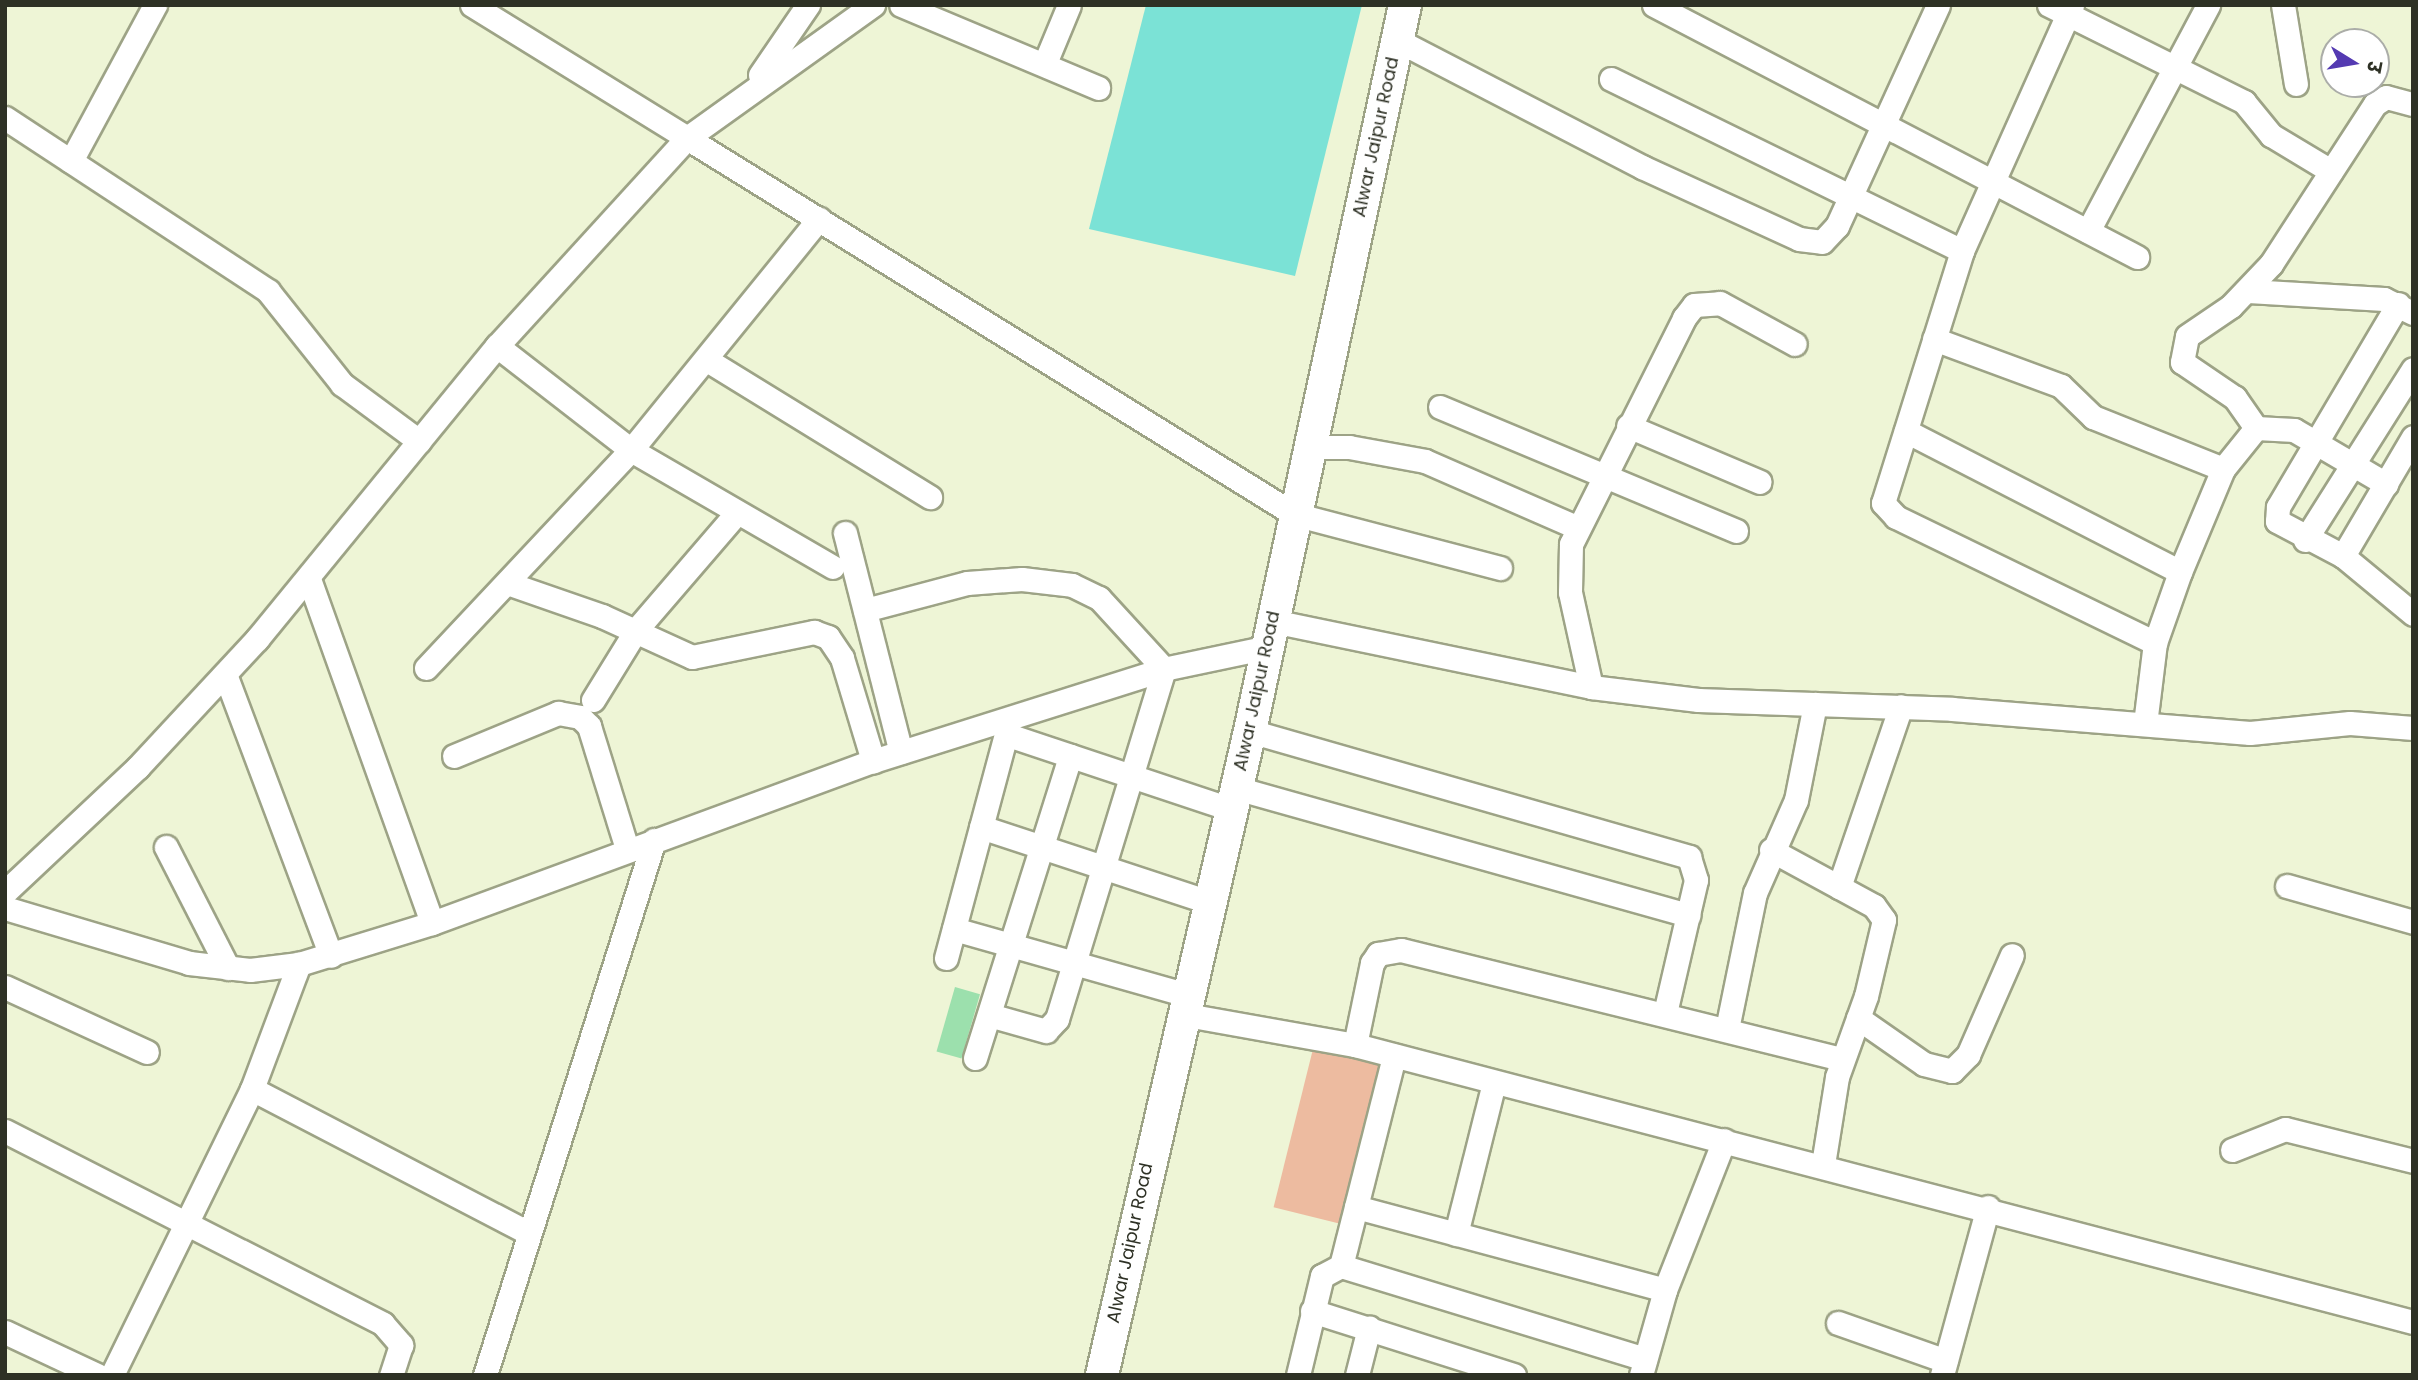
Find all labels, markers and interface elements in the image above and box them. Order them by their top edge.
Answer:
north arrow [2320,28,2390,98]
street label: Alwar Jaipur Road [1348,55,1404,219]
text: उ [2360,59,2388,75]
street label: Alwar Jaipur Road [1229,609,1285,773]
street label: Alwar Jaipur Road [1102,1161,1158,1325]

